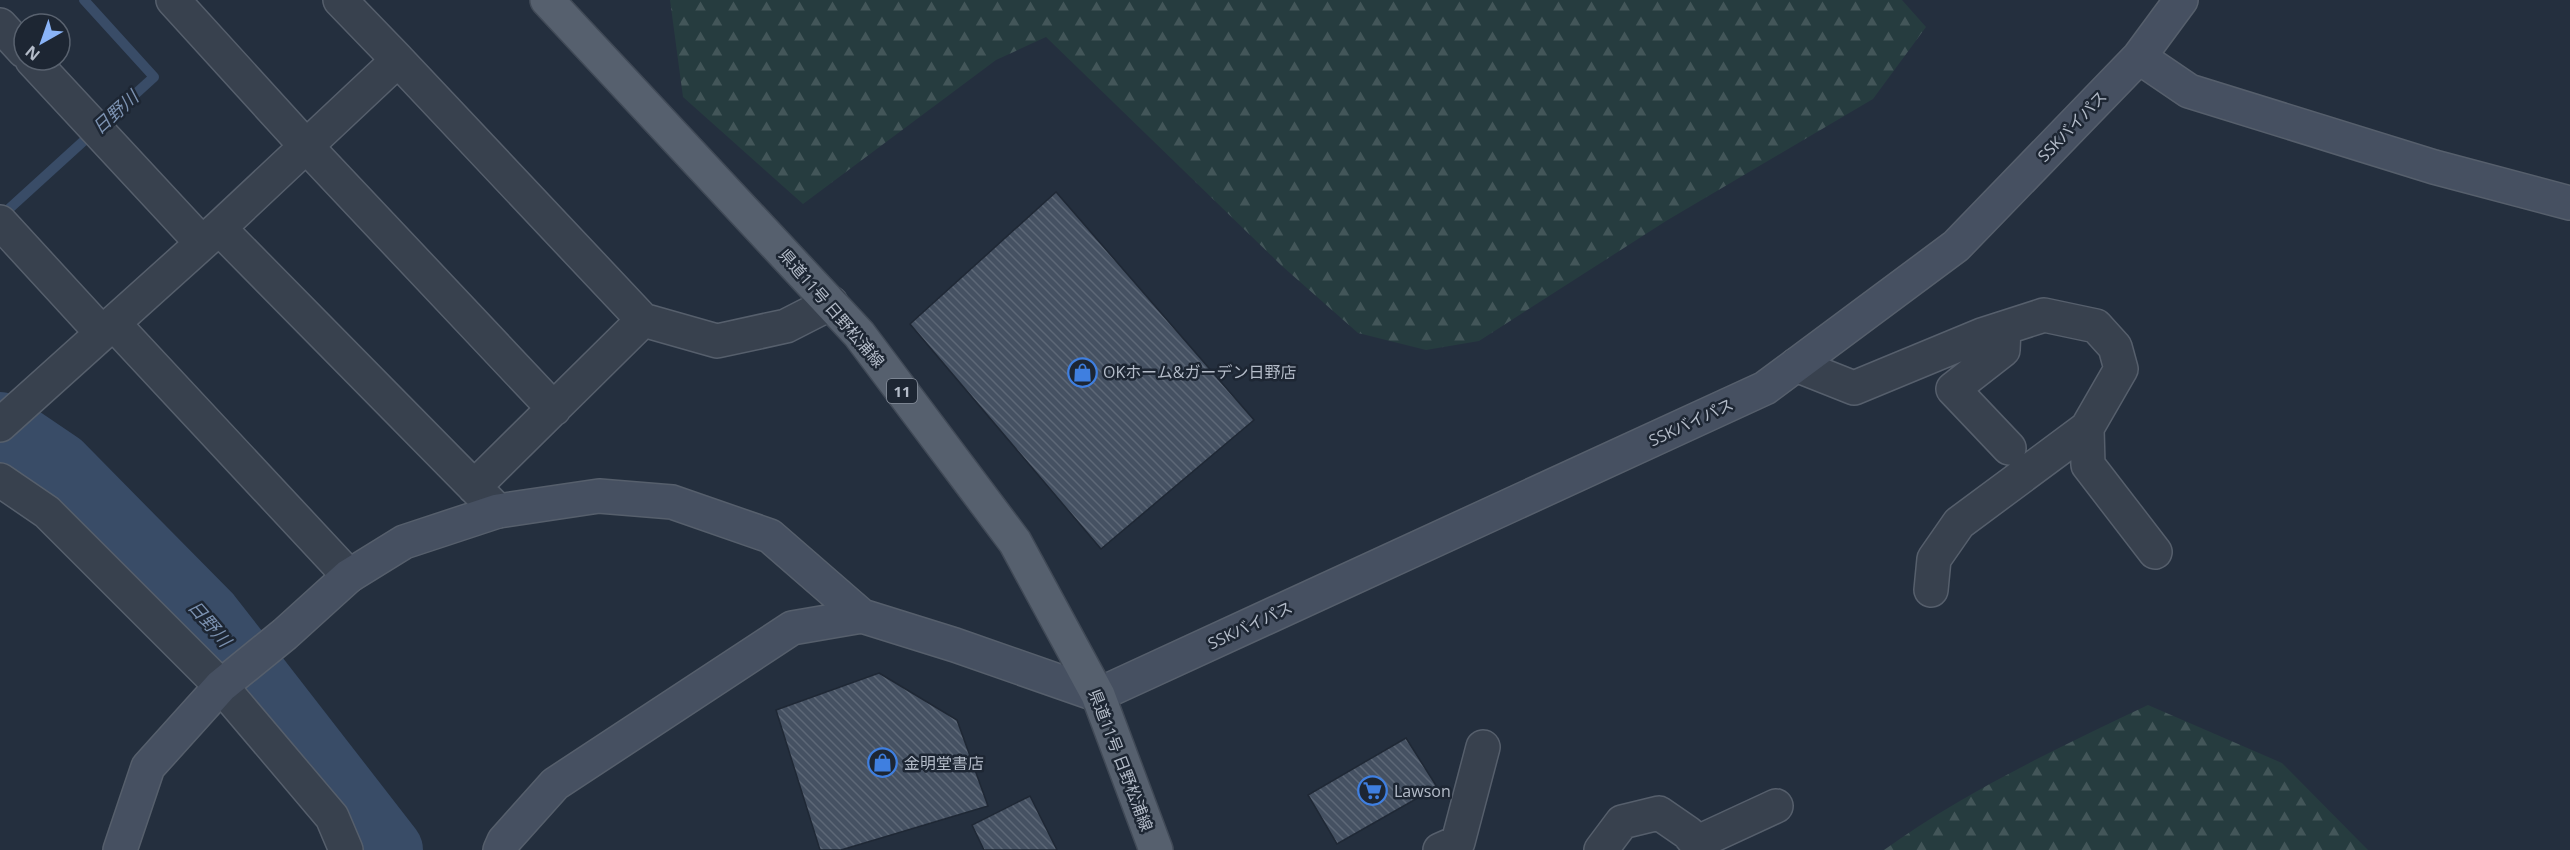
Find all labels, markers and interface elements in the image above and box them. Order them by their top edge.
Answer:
north arrow [12,12,72,72]
text: N [20,41,44,66]
water label: 日野川 [87,84,145,139]
street label: SSKバイパス [2032,86,2112,166]
street label: 県道11号 日野松浦線 [774,244,890,372]
shop icon: OKホーム&ガーデン日野店 [1066,356,1098,388]
place label: OKホーム&ガーデン日野店 [1103,361,1296,383]
road number: 11 [887,379,917,403]
street label: SSKバイパス [1645,393,1737,451]
water label: 日野川 [183,595,238,653]
street label: SSKバイパス [1204,596,1296,654]
street label: 県道11号 日野松浦線 [1084,686,1158,834]
shop icon: 金明堂書店 [867,747,899,779]
place label: 金明堂書店 [904,752,984,774]
supermarket icon: Lawson [1357,775,1389,807]
place label: Lawson [1394,780,1451,802]

